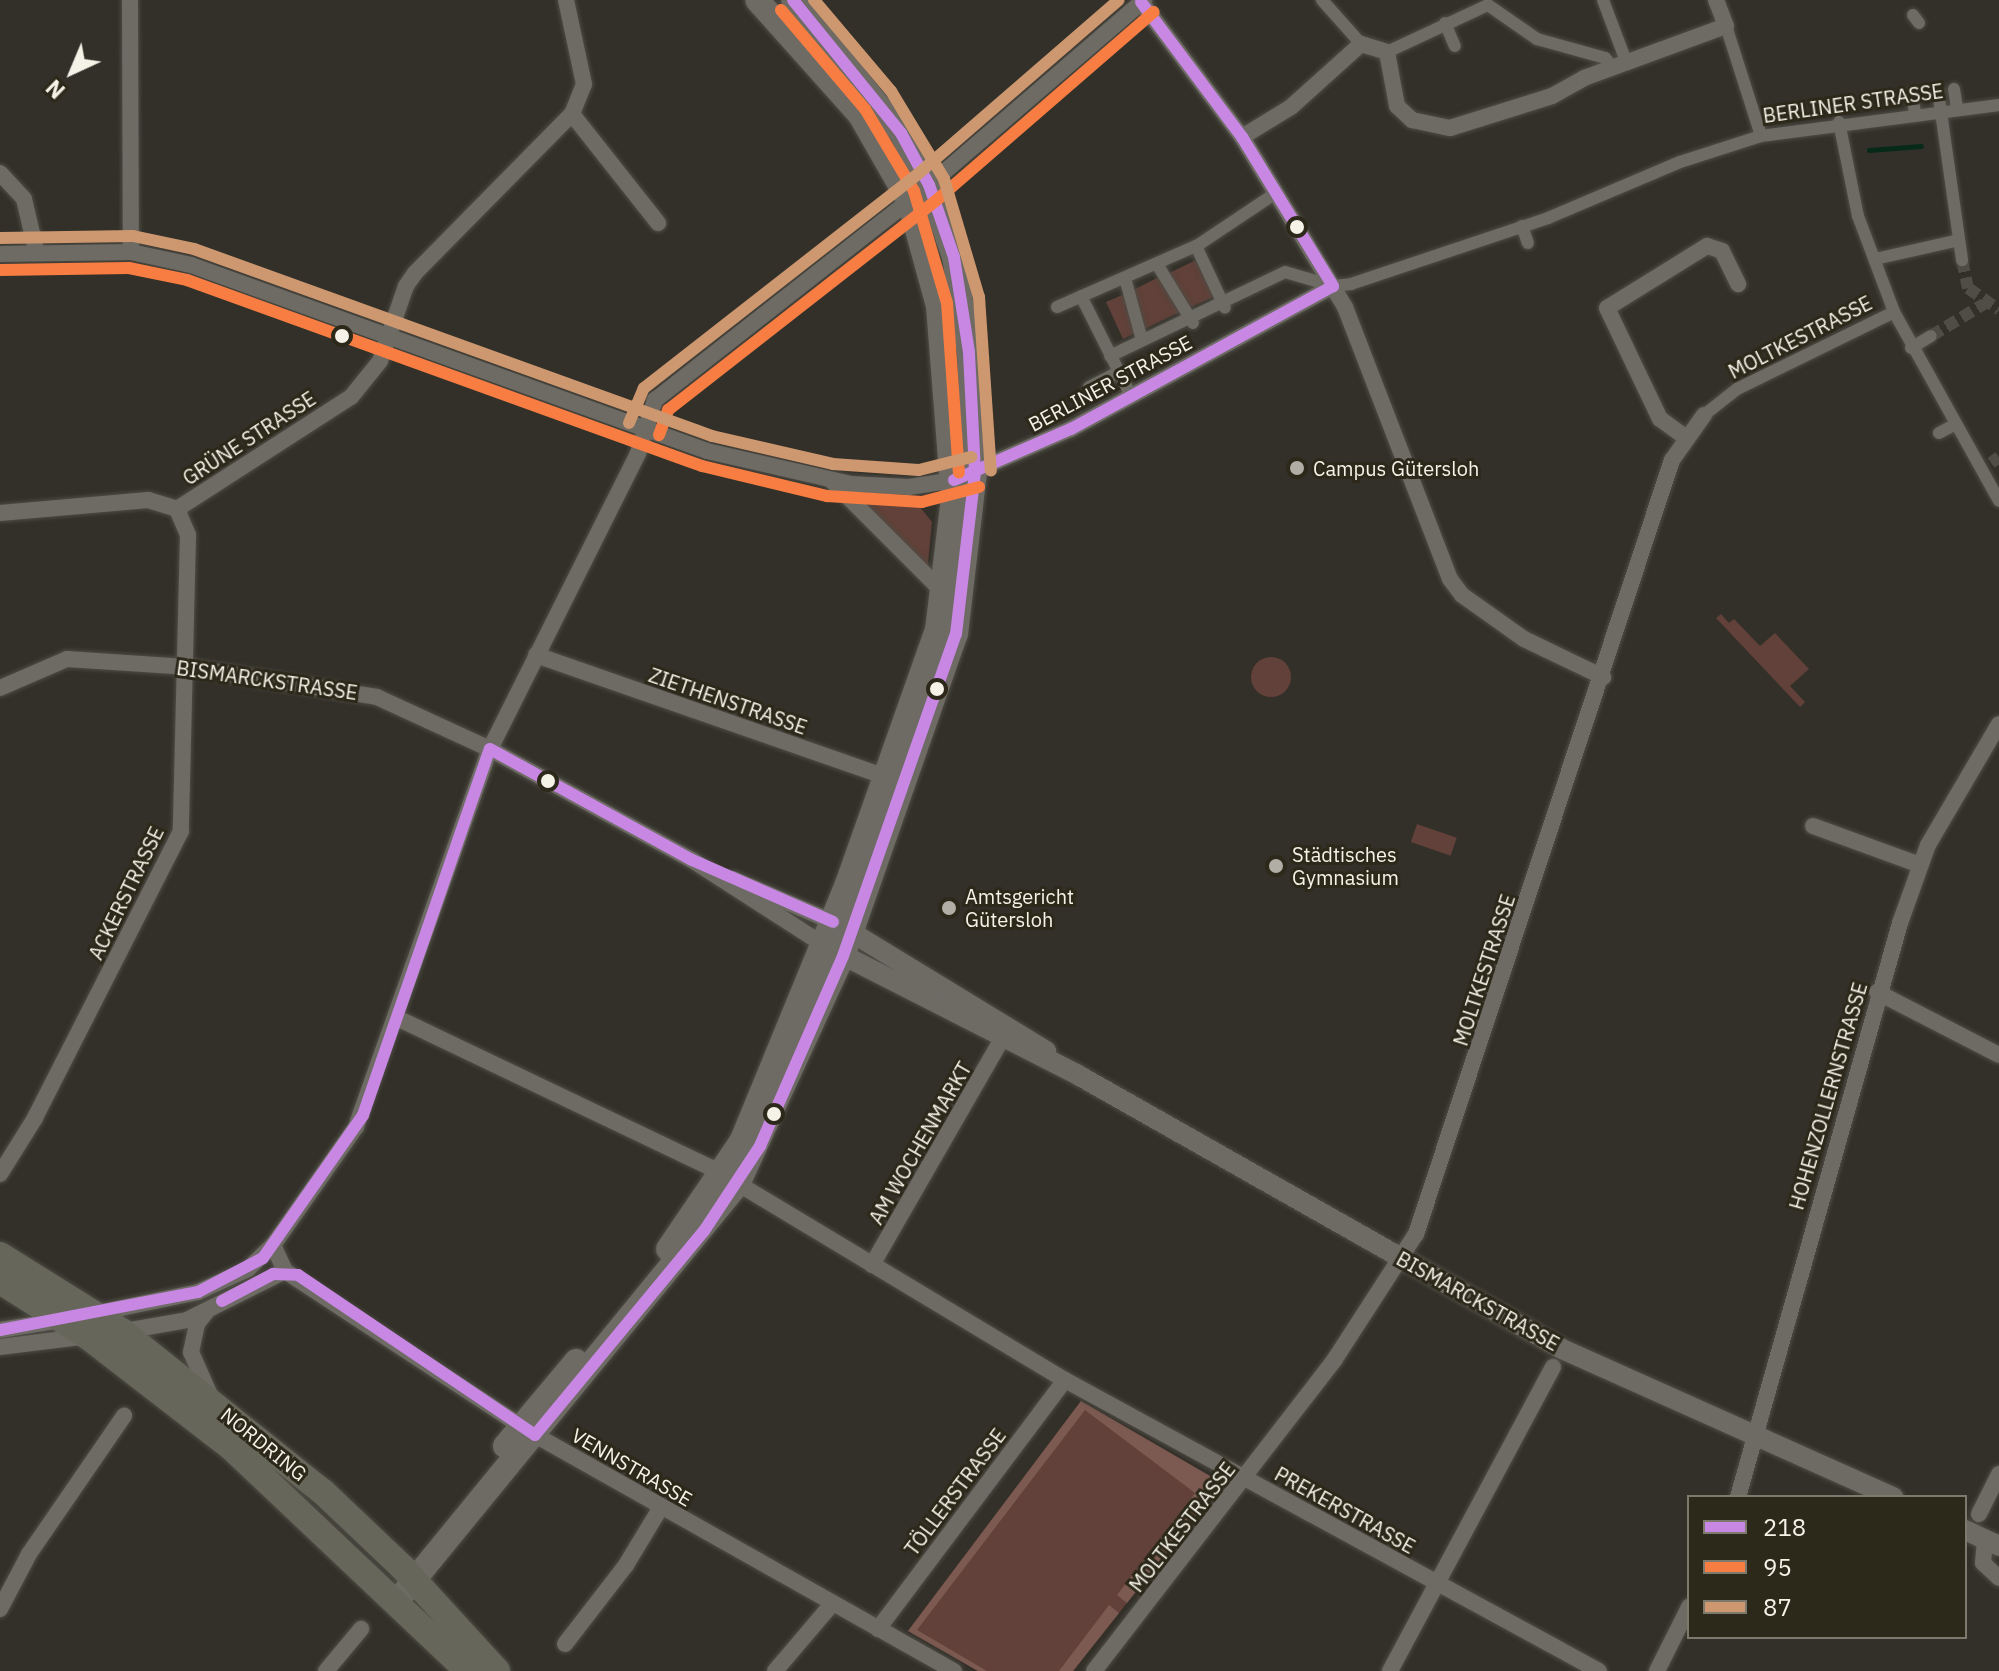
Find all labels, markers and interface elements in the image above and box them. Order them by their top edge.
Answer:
north arrow [32,32,112,112]
text: N [39,74,71,106]
street label: BERLINER STRASSE [1761,78,1945,128]
unlabelled marker [1289,219,1305,235]
street label: MOLTKESTRASSE [1724,290,1876,384]
unlabelled marker [334,328,350,344]
street label: BERLINER STRASSE [1024,330,1196,436]
street label: GRÜNE STRASSE [178,386,320,490]
place label: Campus Gütersloh [1313,456,1479,480]
marker: Campus Gütersloh [1288,459,1306,477]
street label: BISMARCKSTRASSE [175,655,359,705]
street label: ZIETHENSTRASSE [646,663,810,739]
unlabelled marker [929,681,945,697]
unlabelled marker [540,773,556,789]
street label: ACKERSTRASSE [83,822,169,964]
place label: Städtisches Gymnasium [1292,842,1399,889]
marker: Städtisches Gymnasium [1267,857,1285,875]
place label: Amtsgericht Gütersloh [965,884,1074,931]
street label: MOLTKESTRASSE [1448,891,1520,1049]
marker: Amtsgericht Gütersloh [940,899,958,917]
street label: HOHENZOLLERNSTRASSE [1784,980,1872,1212]
street label: AM WOCHENMARKT [864,1057,976,1229]
unlabelled marker [766,1106,782,1122]
street label: BISMARCKSTRASSE [1392,1246,1564,1356]
street label: NORDRING [216,1402,312,1486]
street label: VENNSTRASSE [567,1423,697,1511]
street label: TÖLLERSTRASSE [899,1424,1011,1560]
street label: MOLTKESTRASSE [1124,1457,1240,1597]
street label: PREKERSTRASSE [1271,1461,1419,1559]
legend [1687,1495,1967,1639]
text: 218 [1763,1511,1806,1543]
text: 95 [1763,1551,1792,1583]
text: 87 [1763,1591,1792,1623]

